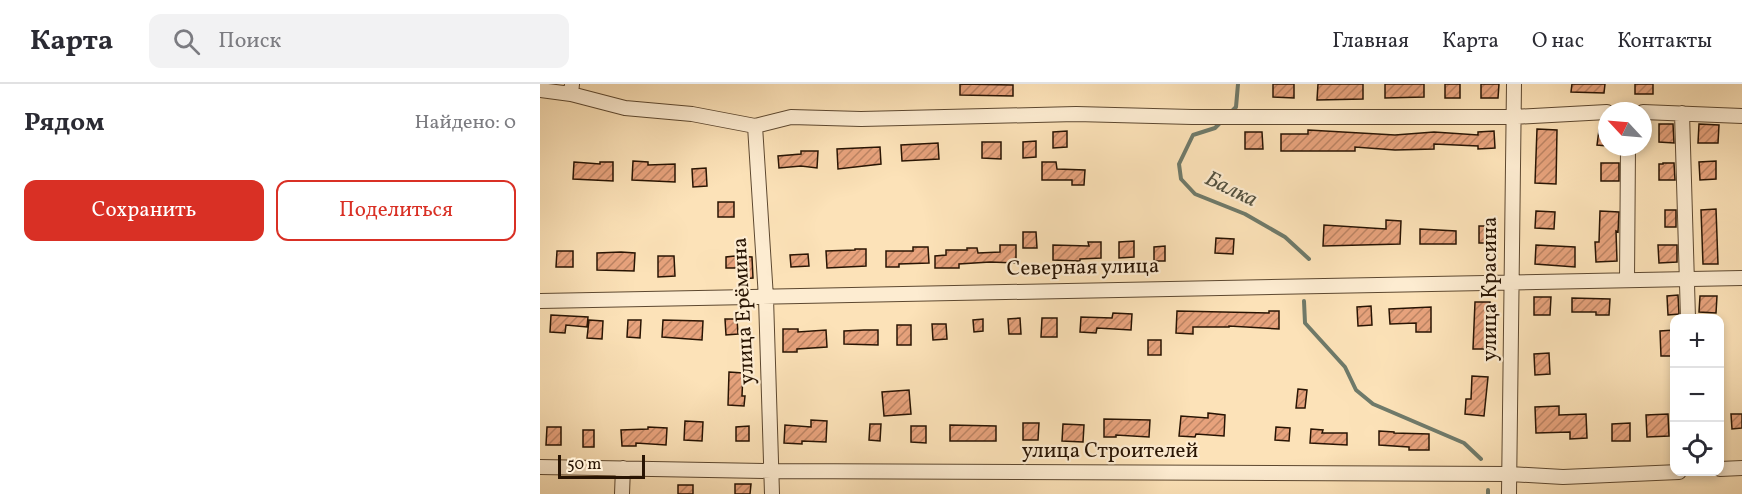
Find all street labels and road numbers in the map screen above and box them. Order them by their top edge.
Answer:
street label: улица Красина [1476,217,1505,361]
street label: улица Ерёмина [726,236,762,386]
street label: Северная улица [1006,252,1160,284]
street label: улица Строителей [1022,437,1199,466]

